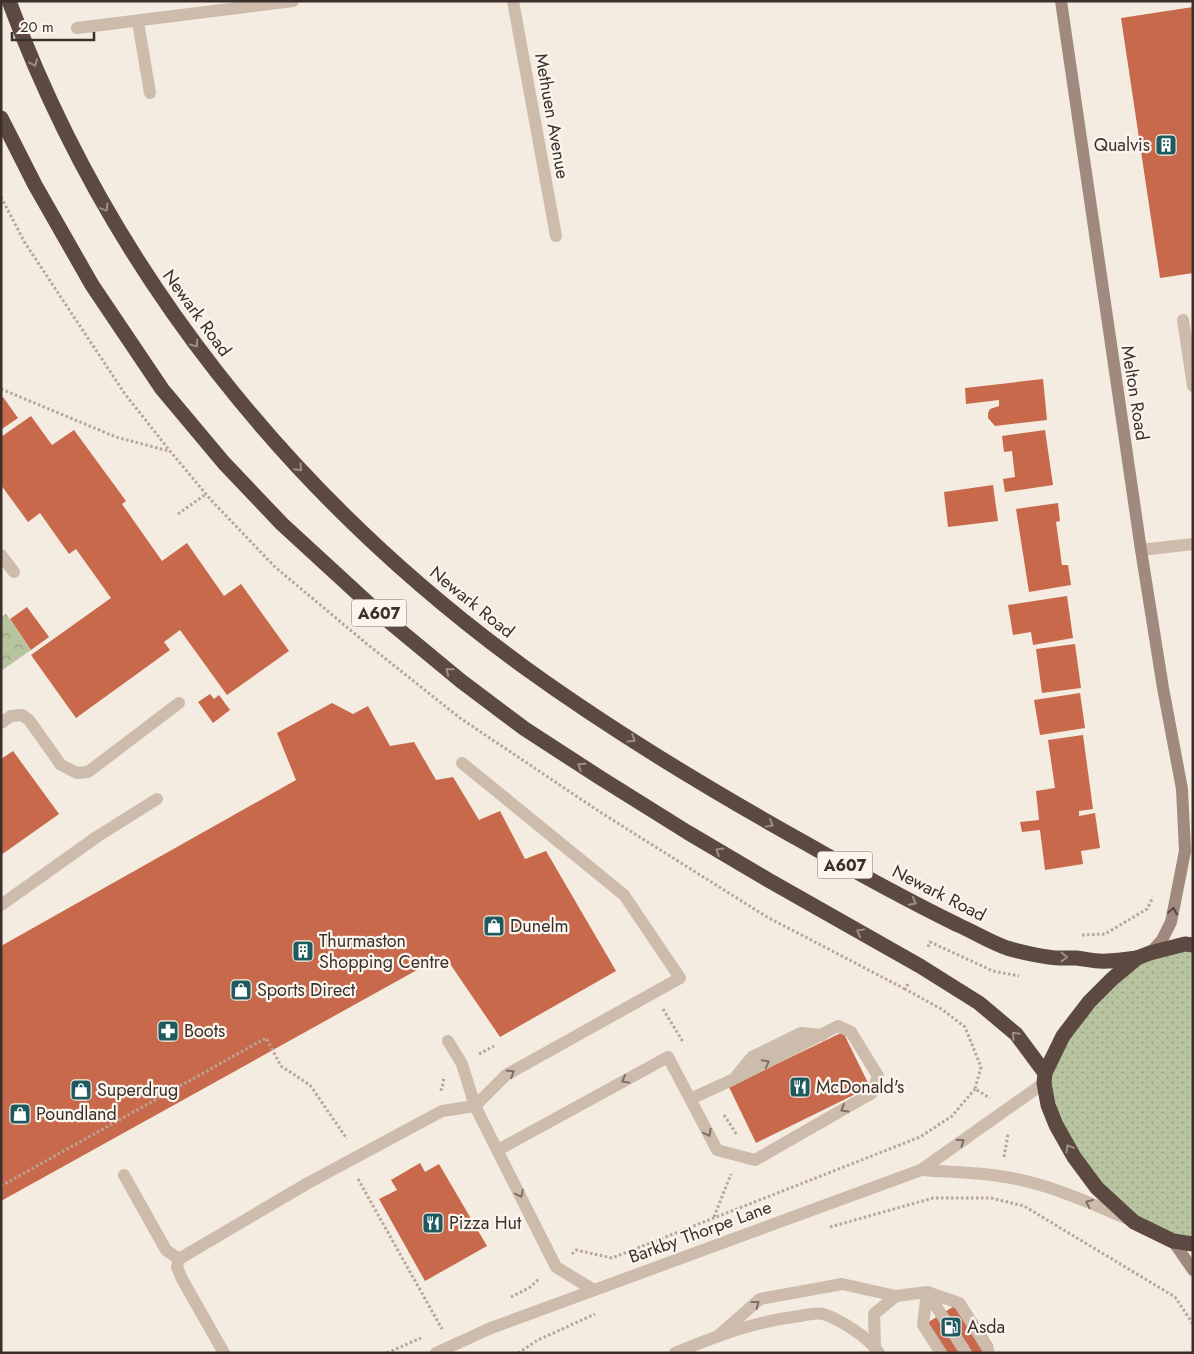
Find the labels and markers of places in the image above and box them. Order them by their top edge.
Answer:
place label: Qualvis [1094,132,1150,158]
building icon: Qualvis [1154,133,1178,157]
place label: Dunelm [510,913,569,939]
shop icon: Dunelm [482,914,506,938]
place label: Thurmaston Shopping Centre [319,928,449,975]
building icon: Thurmaston Shopping Centre [291,939,315,963]
place label: Sports Direct [257,977,356,1003]
shop icon: Sports Direct [229,978,253,1002]
place label: Boots [184,1018,225,1044]
pharmacy icon: Boots [156,1019,180,1043]
place label: McDonald's [816,1074,904,1100]
restaurant icon: McDonald's [788,1075,812,1099]
place label: Superdrug [97,1077,178,1103]
shop icon: Superdrug [69,1078,93,1102]
place label: Poundland [36,1101,117,1127]
shop icon: Poundland [8,1102,32,1126]
place label: Pizza Hut [449,1210,522,1236]
restaurant icon: Pizza Hut [421,1211,445,1235]
place label: Asda [967,1314,1005,1340]
fuel station icon: Asda [939,1315,963,1339]

